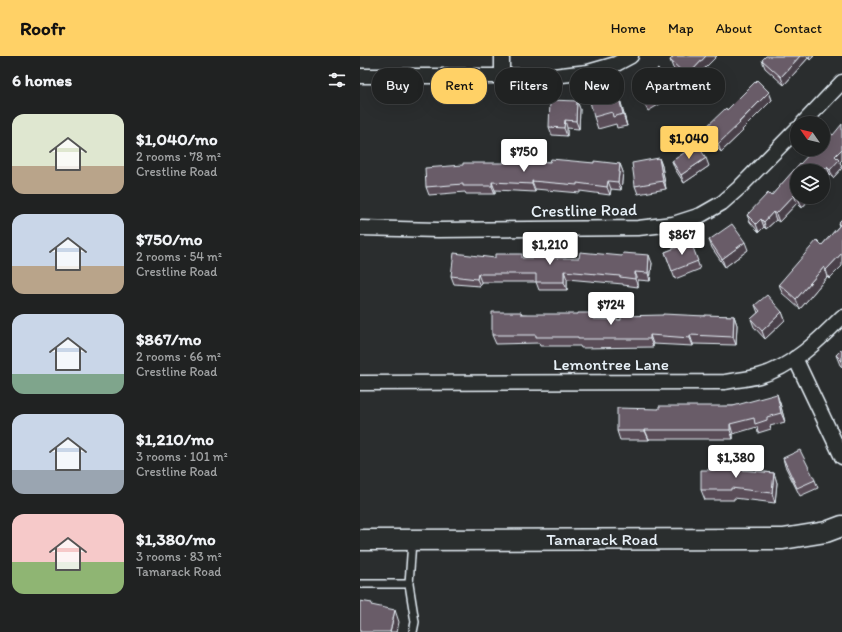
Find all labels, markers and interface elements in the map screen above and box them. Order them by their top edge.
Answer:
text: Roofr [20,17,65,40]
text: Home [611,20,646,37]
text: Map [668,20,694,37]
text: About [716,20,752,37]
text: Contact [774,20,822,37]
chip: Buy [372,68,423,104]
chip: Rent [431,68,487,104]
chip: Filters [495,68,562,104]
chip: New [570,68,624,104]
chip: Apartment [632,68,725,104]
icon: filters [326,69,348,91]
text: 6 homes [12,70,72,90]
north arrow [790,116,830,156]
map controls [790,116,830,204]
pin: $1,040 [656,126,722,160]
text: $1,040/mo [136,129,218,149]
icon: home [44,130,92,178]
text: $1,040 [669,131,709,146]
pin: $750 [500,139,548,173]
text: $750 [510,144,538,159]
text: 2 rooms · 78 m² [136,149,221,164]
text: Crestline Road [136,164,217,179]
button: layers [790,164,830,204]
street label: Crestline Road [531,199,638,221]
pin: $867 [658,222,706,256]
text: $867 [668,227,696,242]
text: $750/mo [136,229,203,249]
icon: home [44,230,92,278]
pin: $1,210 [517,232,583,266]
text: $1,210 [532,237,568,252]
text: 2 rooms · 54 m² [136,249,222,264]
text: Crestline Road [136,264,217,279]
pin: $724 [587,292,635,326]
text: $724 [597,297,625,312]
text: $867/mo [136,329,201,349]
icon: home [44,330,92,378]
text: 2 rooms · 66 m² [136,349,221,364]
street label: Lemontree Lane [553,354,669,374]
text: Crestline Road [136,364,217,379]
text: $1,210/mo [136,429,214,449]
icon: home [44,430,92,478]
pin: $1,380 [703,445,769,479]
text: 3 rooms · 101 m² [136,449,228,464]
text: $1,380 [717,450,755,465]
text: Crestline Road [136,464,217,479]
text: $1,380/mo [136,529,216,549]
street label: Tamarack Road [546,529,658,549]
icon: home [44,530,92,578]
text: 3 rooms · 83 m² [136,549,222,564]
text: Tamarack Road [136,564,221,579]

